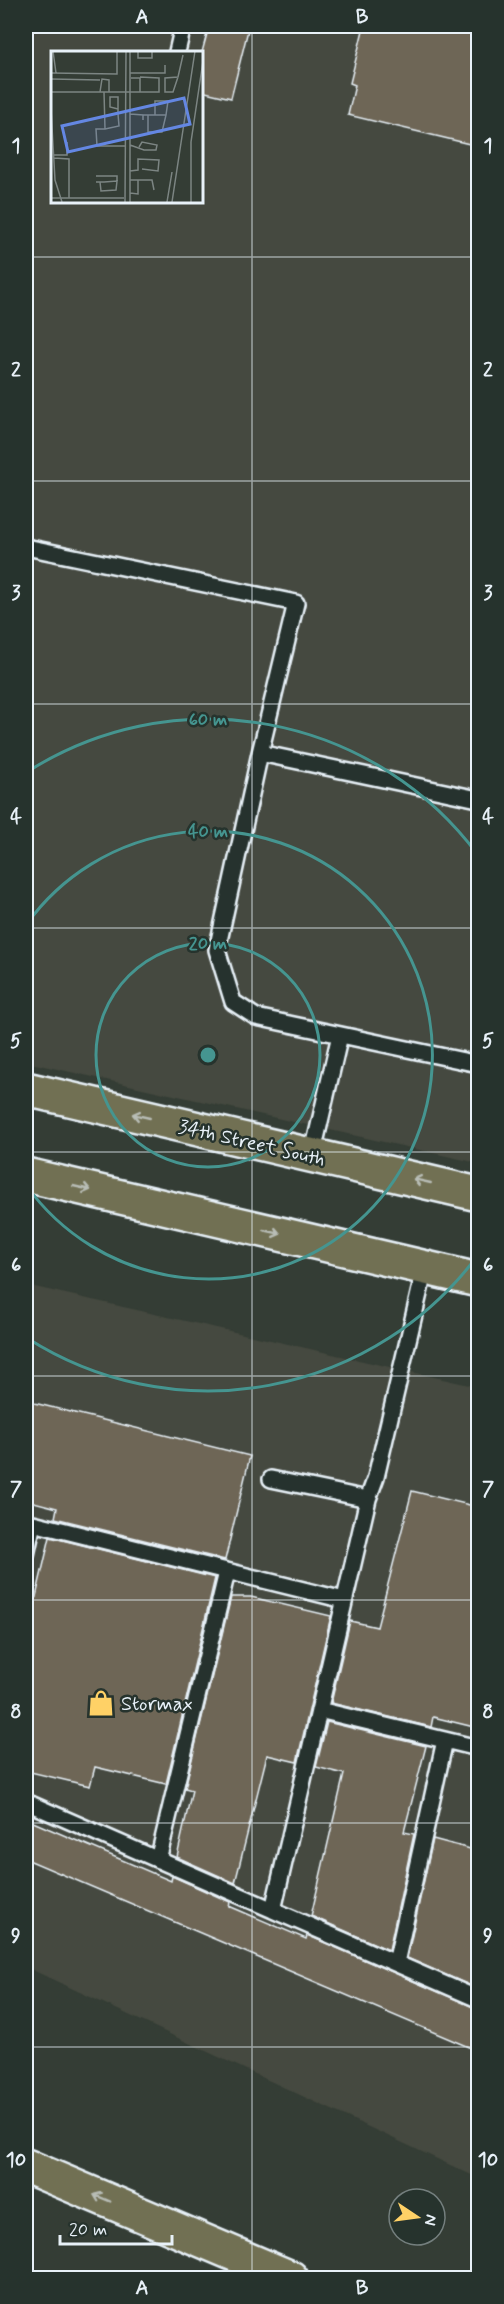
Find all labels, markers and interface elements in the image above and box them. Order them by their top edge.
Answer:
text: A [135,4,149,31]
text: B [356,4,369,31]
inset map [51,51,202,202]
text: 1 [12,133,20,160]
text: 1 [484,133,492,160]
text: 2 [11,357,21,384]
text: 2 [483,357,493,384]
text: 3 [11,580,21,607]
text: 3 [483,580,493,607]
text: 60 m [189,708,227,732]
text: 4 [10,804,22,831]
text: 4 [482,804,494,831]
text: 40 m [188,820,228,844]
text: 20 m [189,932,227,956]
text: 5 [10,1028,22,1055]
text: 5 [482,1028,494,1055]
centre of rings [198,1045,218,1065]
one-way arrow [132,1110,152,1121]
street label: 34th Street South [176,1113,328,1173]
one-way arrow [412,1175,431,1187]
one-way arrow [72,1183,92,1194]
one-way arrow [263,1227,282,1239]
text: 6 [11,1252,21,1279]
text: 6 [483,1252,493,1279]
text: 7 [10,1476,22,1503]
text: 7 [482,1476,494,1503]
shop icon: Stormax [86,1688,116,1718]
place label: Stormax [121,1691,193,1718]
text: 8 [10,1699,22,1726]
text: 8 [482,1699,494,1726]
text: 9 [11,1923,21,1950]
text: 9 [483,1923,493,1950]
text: 10 [6,2147,26,2174]
text: 10 [478,2147,498,2174]
north arrow [387,2187,447,2247]
one-way arrow [93,2192,112,2203]
scale bar [60,2208,172,2246]
text: N [419,2212,442,2228]
text: 20 m [69,2218,107,2242]
text: A [135,2275,149,2302]
text: B [356,2275,369,2302]

